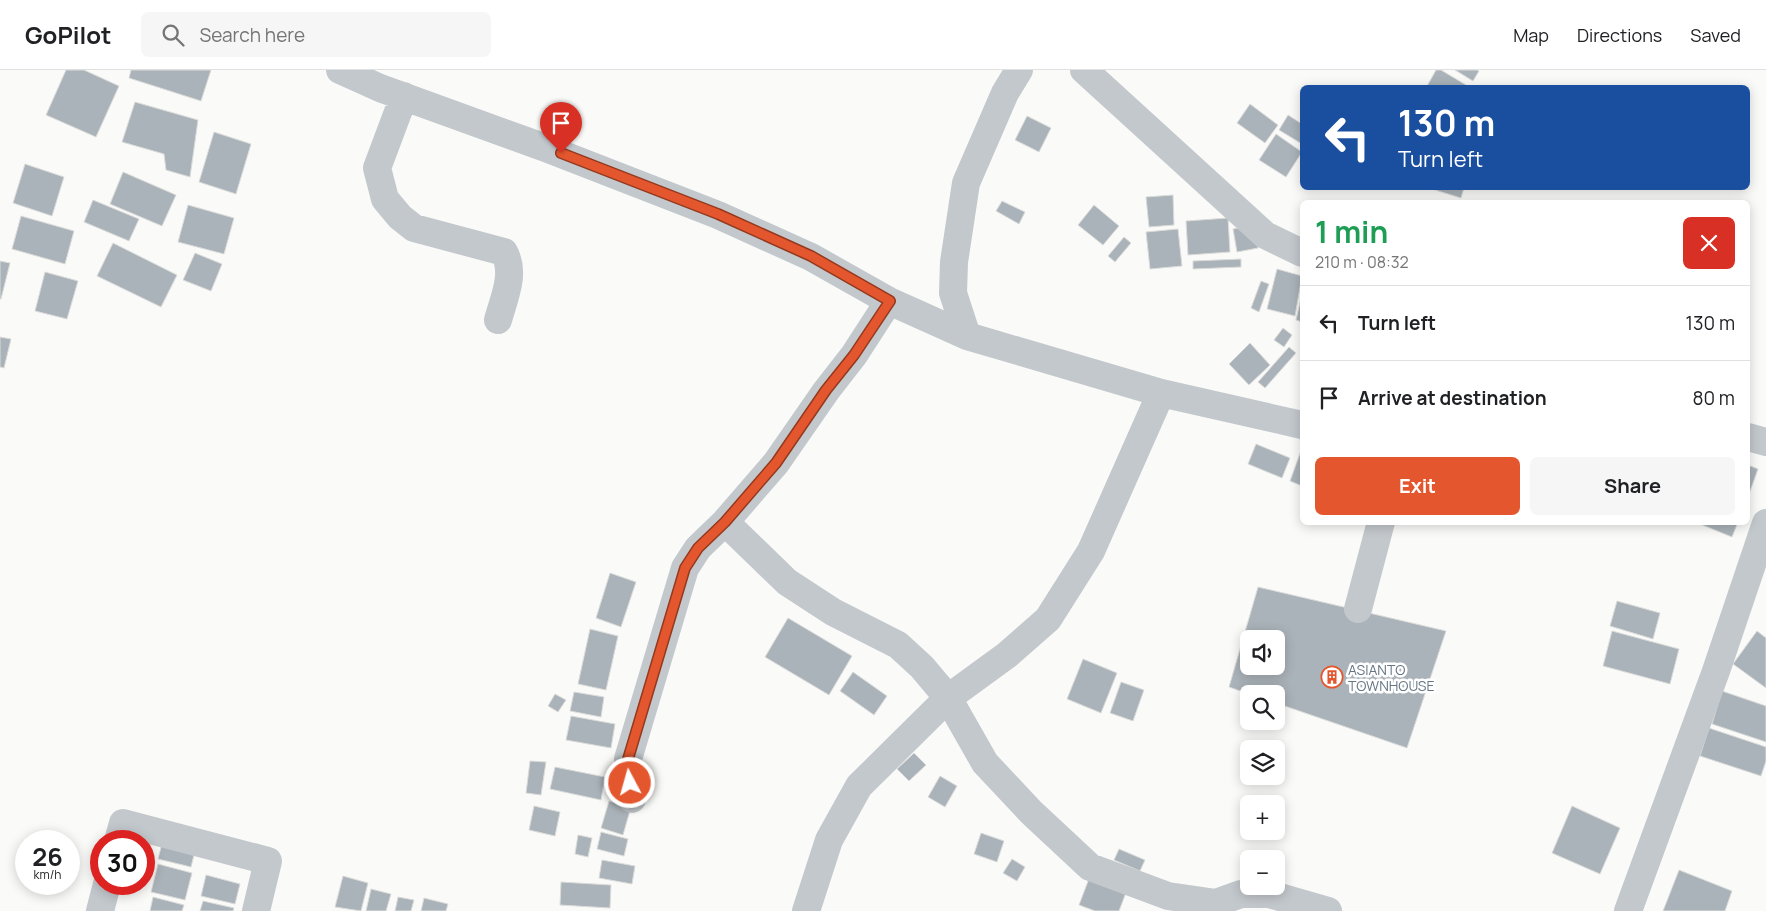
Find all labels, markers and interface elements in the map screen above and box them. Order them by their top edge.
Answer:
search box [141,12,491,57]
text: GoPilot [25,18,111,51]
icon: search [159,21,187,49]
text: Search here [199,22,305,48]
text: Map [1513,23,1549,47]
text: Directions [1577,23,1662,47]
text: Saved [1690,23,1741,47]
text: 130 m [1398,99,1495,147]
pin [540,102,582,153]
icon: left [1315,105,1380,170]
icon: arrive [547,109,575,137]
text: Turn left [1398,144,1483,174]
text: 1 min [1315,211,1388,252]
button: close [1683,217,1735,269]
text: 210 m · 08:32 [1315,251,1409,273]
icon: left [1315,309,1343,337]
text: Turn left [1358,310,1436,336]
text: 130 m [1686,310,1735,336]
icon: arrive [1315,384,1343,412]
text: Arrive at destination [1358,385,1547,411]
text: 80 m [1692,385,1735,411]
button: Exit [1315,457,1520,515]
button: Share [1530,457,1735,515]
map controls [1240,630,1285,895]
button: sound [1240,630,1285,675]
place label: ASIANTO TOWNHOUSE [1348,660,1434,695]
building icon: ASIANTO TOWNHOUSE [1320,665,1344,689]
button: search [1240,685,1285,730]
button: layers [1240,740,1285,785]
position arrow [603,756,655,808]
button: + [1240,795,1285,840]
speed limit sign: 30 [90,830,155,895]
text: 26 [32,839,63,874]
button: − [1240,850,1285,895]
text: km/h [34,866,61,883]

